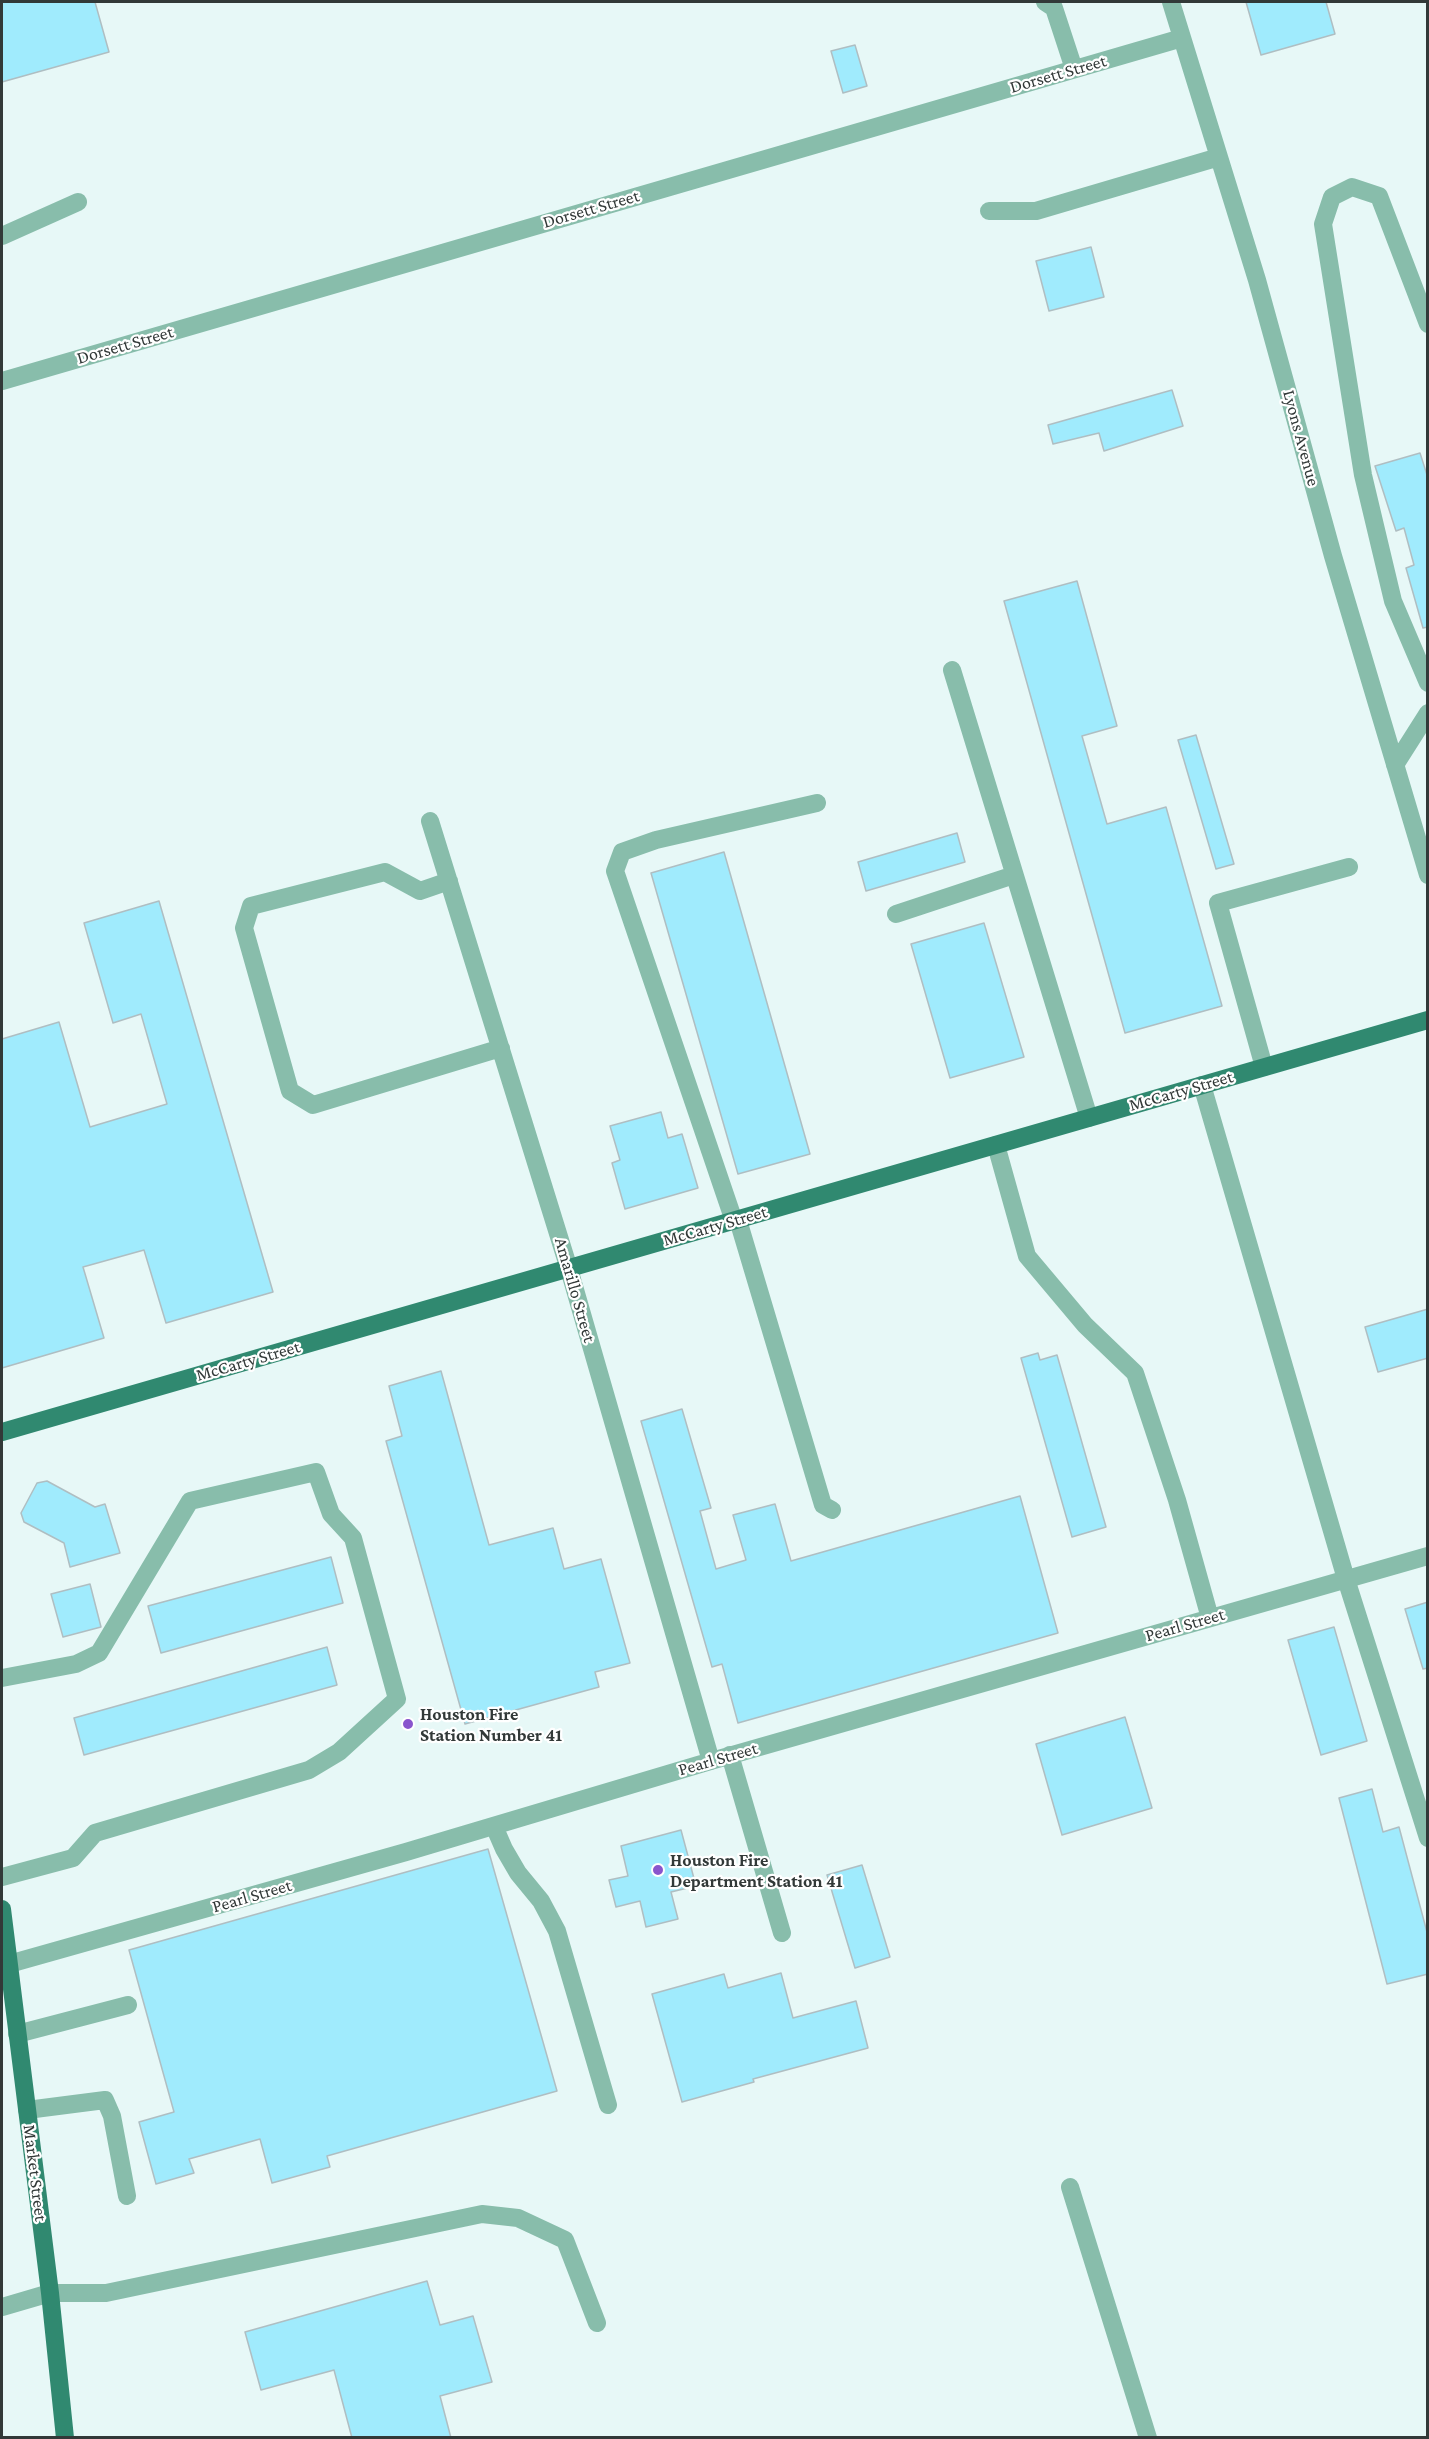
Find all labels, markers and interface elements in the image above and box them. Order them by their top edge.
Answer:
street label: Dorsett Street [1007,50,1109,98]
street label: Dorsett Street [540,185,642,233]
street label: Dorsett Street [74,321,176,369]
street label: Lyons Avenue [1278,388,1324,488]
street label: McCarty Street [1126,1066,1236,1116]
street label: McCarty Street [660,1201,770,1251]
street label: Amarillo Street [550,1235,600,1345]
street label: McCarty Street [193,1336,303,1386]
street label: Pearl Street [1143,1603,1227,1647]
place label: Houston Fire Station Number 41 [420,1703,562,1746]
marker: Houston Fire Station Number 41 [401,1717,415,1731]
street label: Pearl Street [676,1737,760,1781]
place label: Houston Fire Department Station 41 [670,1849,843,1892]
marker: Houston Fire Department Station 41 [651,1863,665,1877]
street label: Pearl Street [210,1874,294,1918]
street label: Market Street [18,2123,52,2223]

